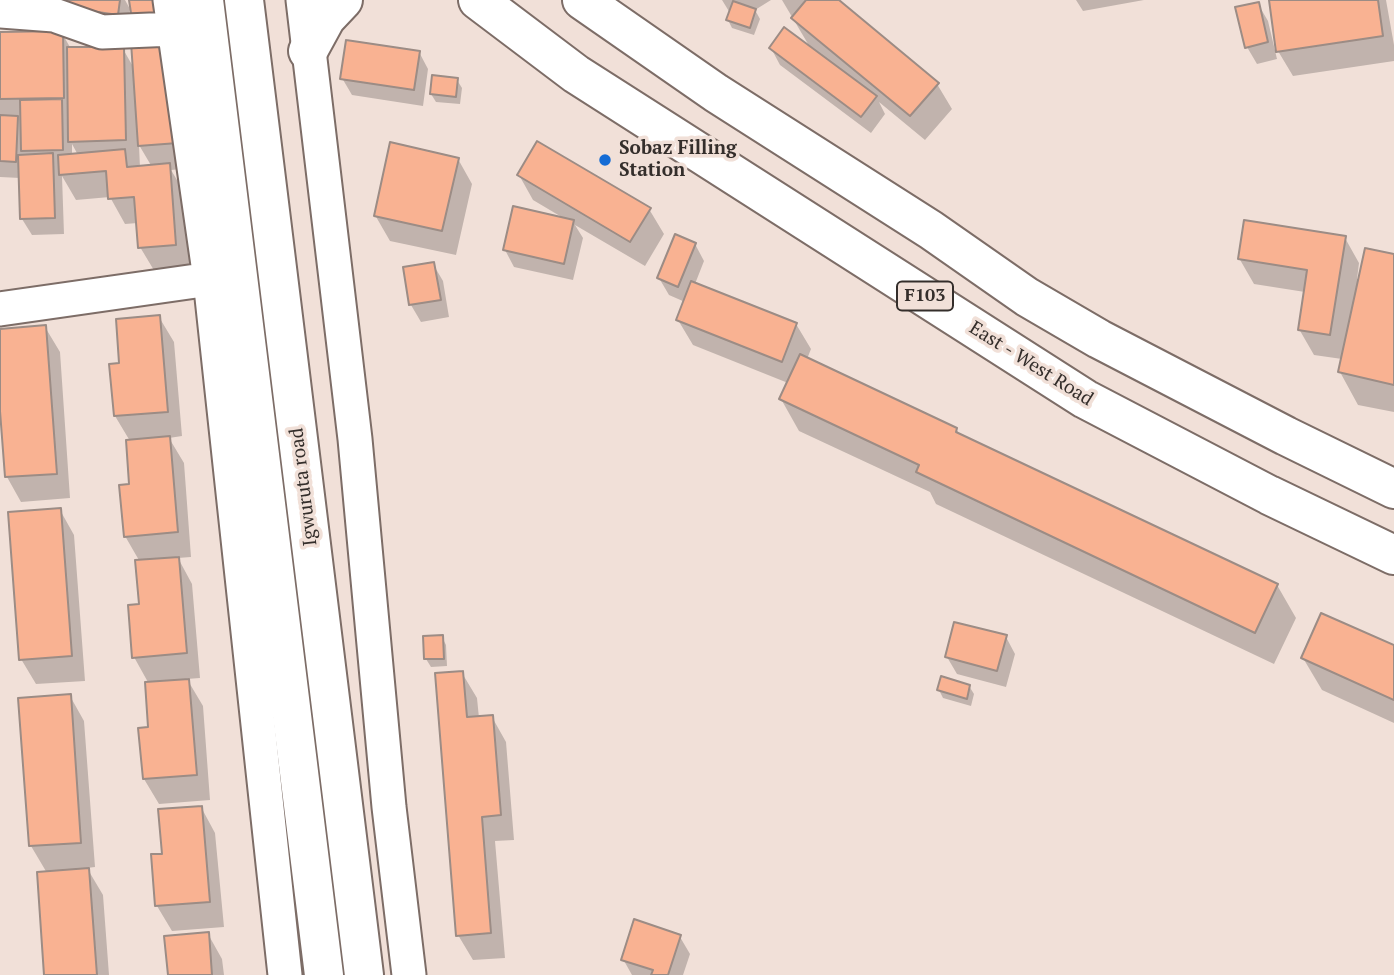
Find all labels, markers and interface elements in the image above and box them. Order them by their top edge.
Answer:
place label: Sobaz Filling Station [619,138,737,182]
marker: Sobaz Filling Station [597,152,613,168]
road number: F103 [897,282,953,310]
street label: East - West Road [965,317,1097,411]
street label: Igwuruta road [285,427,323,547]

